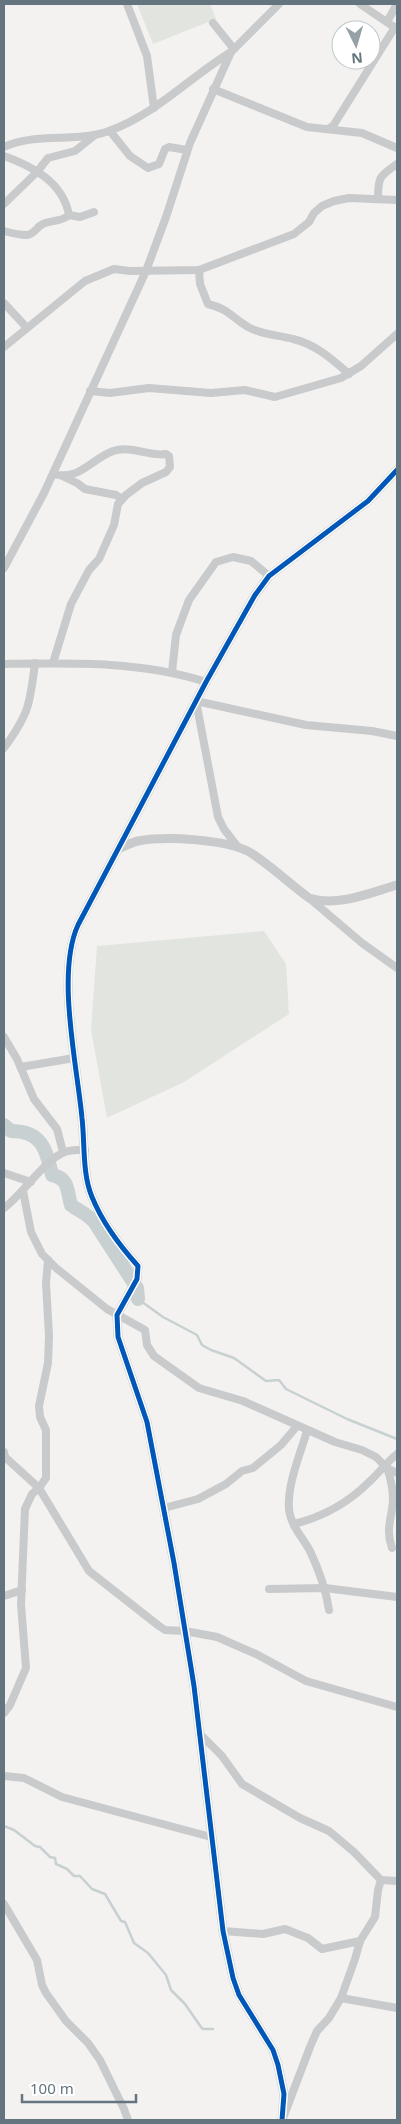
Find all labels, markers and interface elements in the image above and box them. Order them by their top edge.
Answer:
north arrow [331,20,381,70]
text: N [351,48,364,68]
scale bar [22,2072,136,2104]
text: 100 m [30,2078,74,2098]

